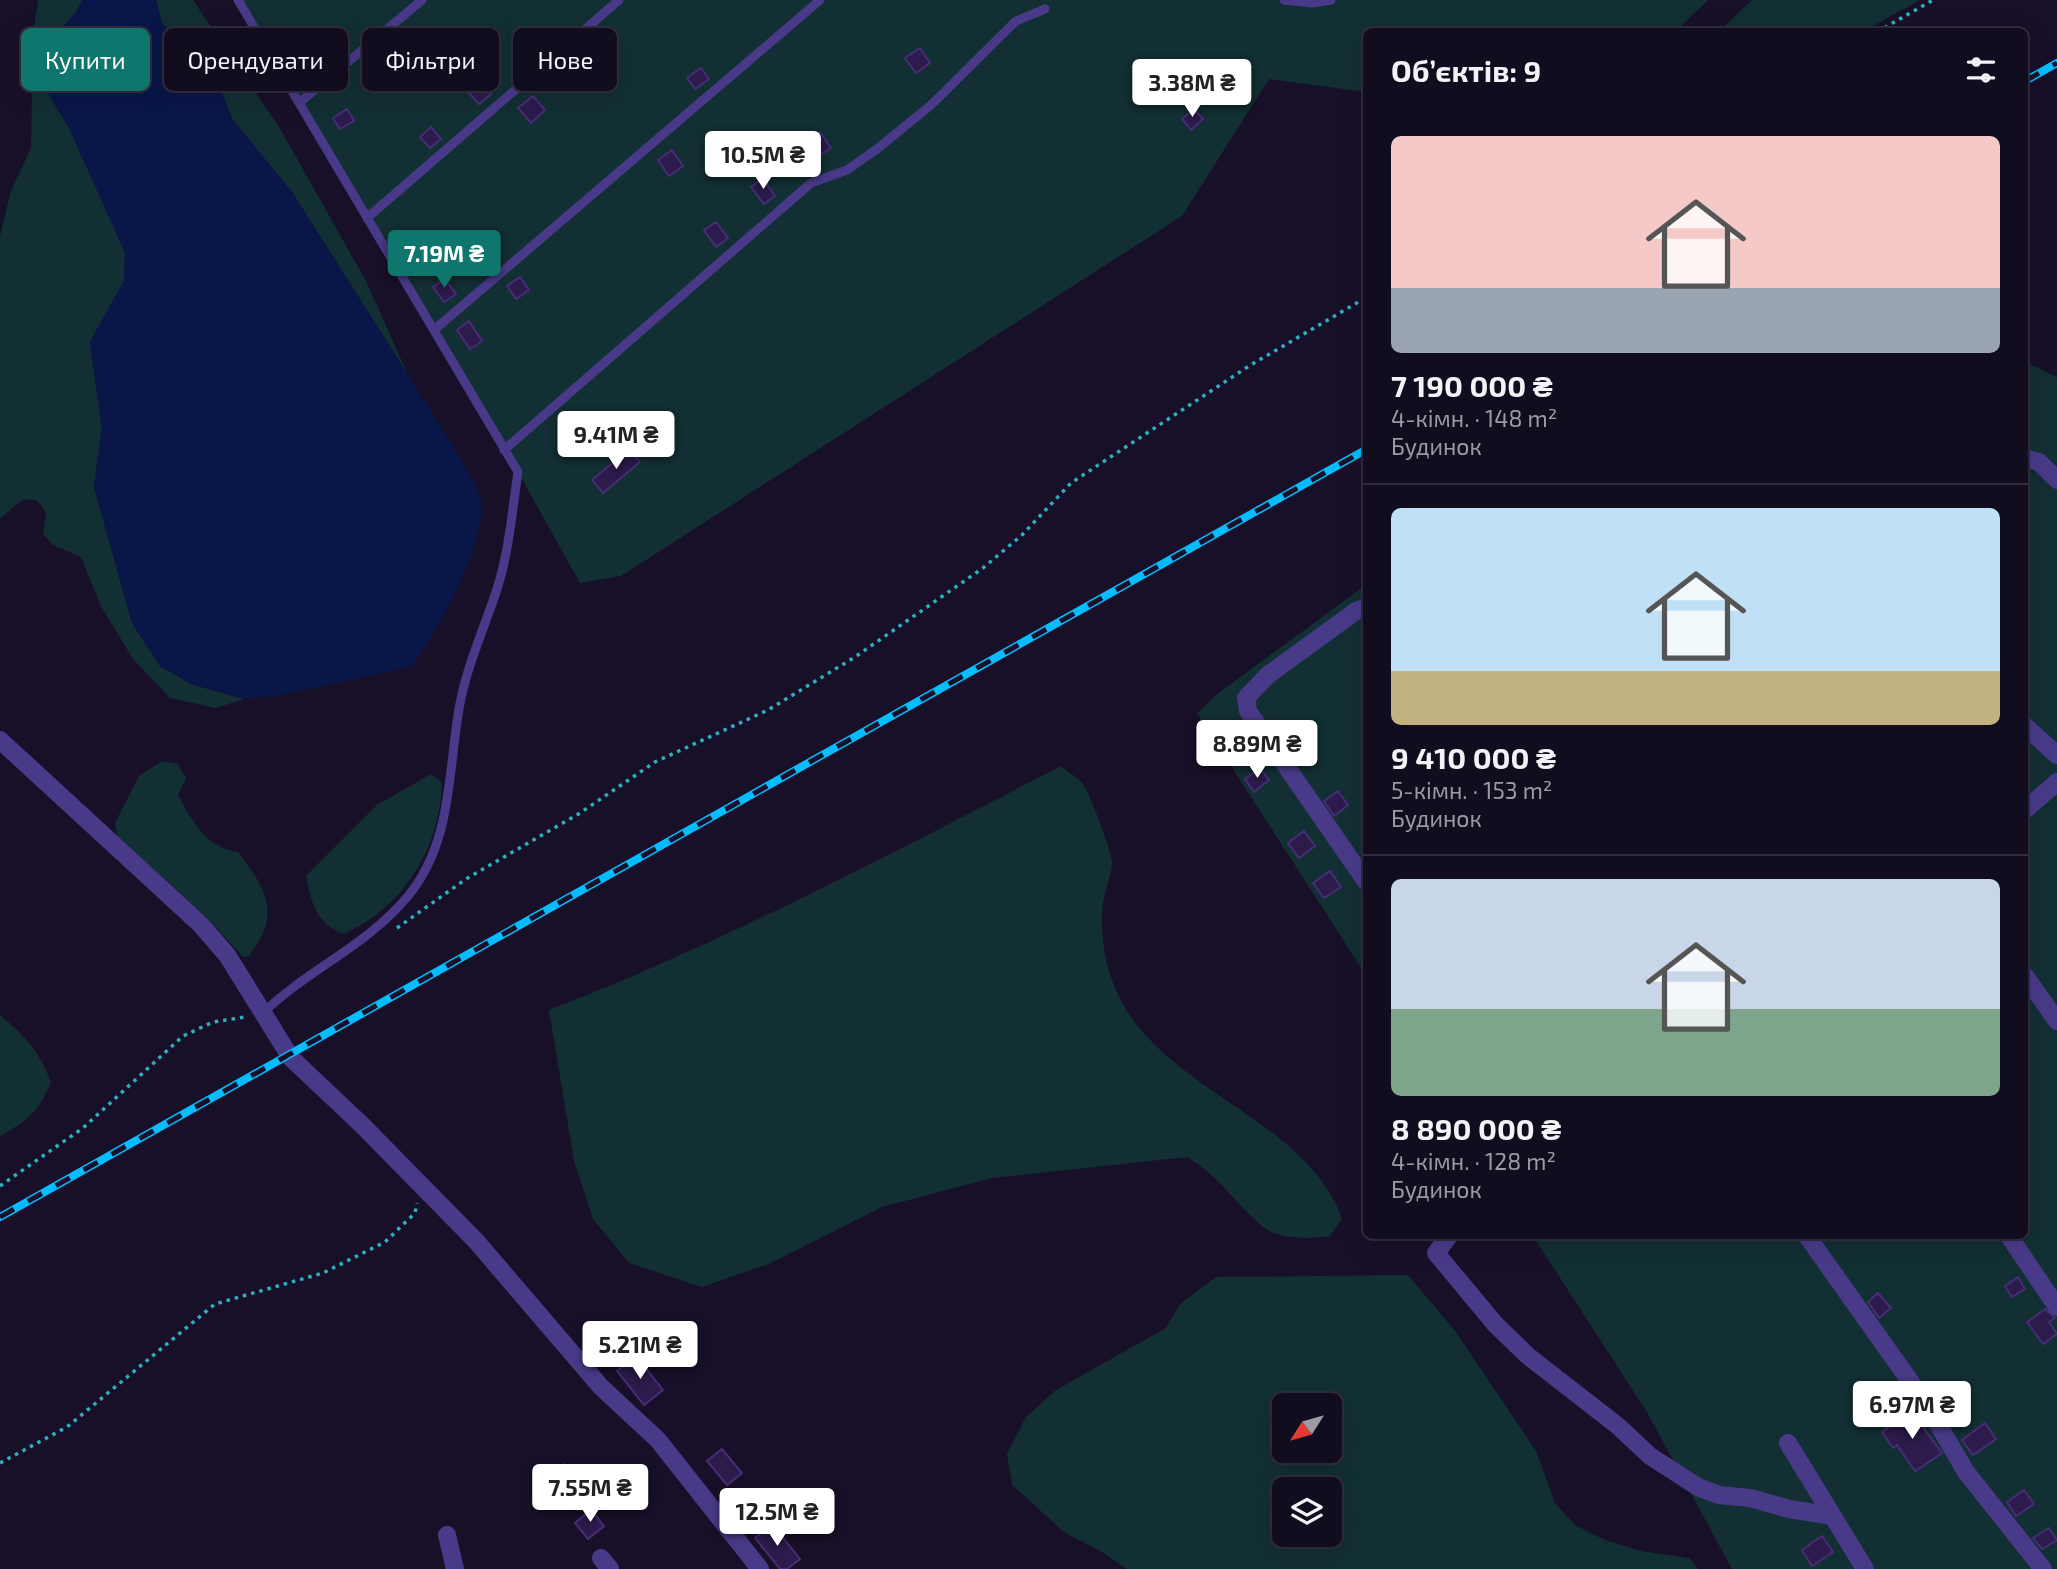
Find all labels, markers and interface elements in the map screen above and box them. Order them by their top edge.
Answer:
chip: Купити [21,28,150,91]
chip: Орендувати [164,28,348,91]
chip: Фільтри [362,28,499,91]
chip: Нове [513,28,617,91]
icon: filters [1962,51,2000,89]
text: Об’єктів: 9 [1391,52,1541,88]
pin: 3.38M ₴ [1127,60,1257,119]
text: 3.38M ₴ [1148,68,1236,96]
pin: 10.5M ₴ [698,132,828,191]
text: 10.5M ₴ [721,140,805,168]
icon: home [1633,181,1759,307]
pin: 7.19M ₴ [379,230,509,290]
text: 7.19M ₴ [404,239,484,267]
text: 7 190 000 ₴ [1391,367,1553,403]
text: 4-кімн. · 148 m² [1391,404,1557,432]
pin: 9.41M ₴ [551,412,681,471]
text: 9.41M ₴ [573,420,659,448]
text: Будинок [1391,432,1482,460]
icon: home [1633,553,1759,679]
pin: 8.89M ₴ [1192,720,1322,780]
text: 8.89M ₴ [1212,729,1302,757]
text: 9 410 000 ₴ [1391,739,1556,775]
text: 5-кімн. · 153 m² [1391,776,1552,804]
text: Будинок [1391,804,1482,832]
icon: home [1633,924,1759,1050]
text: 8 890 000 ₴ [1391,1110,1561,1146]
text: 4-кімн. · 128 m² [1391,1147,1556,1175]
text: Будинок [1391,1175,1482,1203]
pin: 5.21M ₴ [575,1322,705,1381]
text: 5.21M ₴ [599,1330,681,1358]
pin: 6.97M ₴ [1847,1382,1977,1441]
text: 6.97M ₴ [1869,1390,1955,1418]
north arrow [1272,1393,1342,1463]
map controls [1272,1393,1342,1547]
pin: 7.55M ₴ [525,1464,655,1524]
text: 7.55M ₴ [548,1473,632,1501]
button: layers [1272,1477,1342,1547]
pin: 12.5M ₴ [712,1488,842,1548]
text: 12.5M ₴ [736,1497,818,1525]

